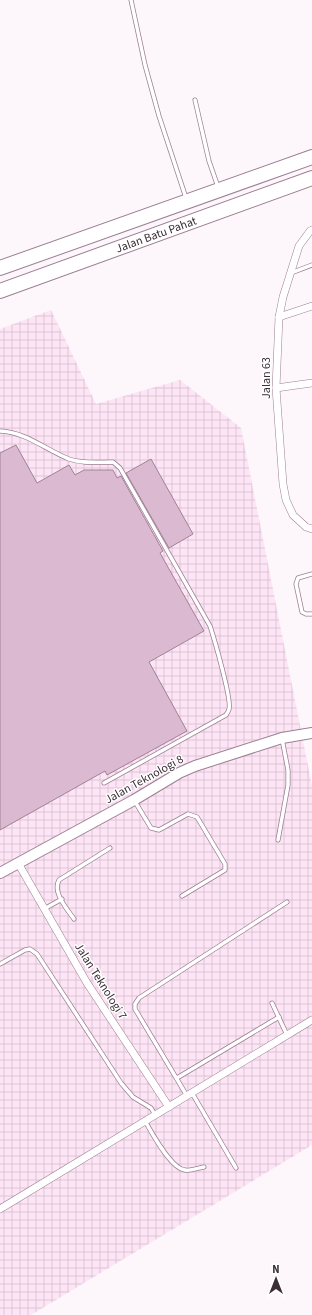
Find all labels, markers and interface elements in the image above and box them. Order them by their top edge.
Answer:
street label: Jalan Batu Pahat [114,213,199,257]
street label: Jalan 63 [258,357,275,399]
street label: Jalan Teknologi 8 [102,751,187,808]
street label: Jalan Teknologi 7 [70,940,131,1023]
north arrow [256,1259,296,1299]
text: N [272,1262,280,1277]

